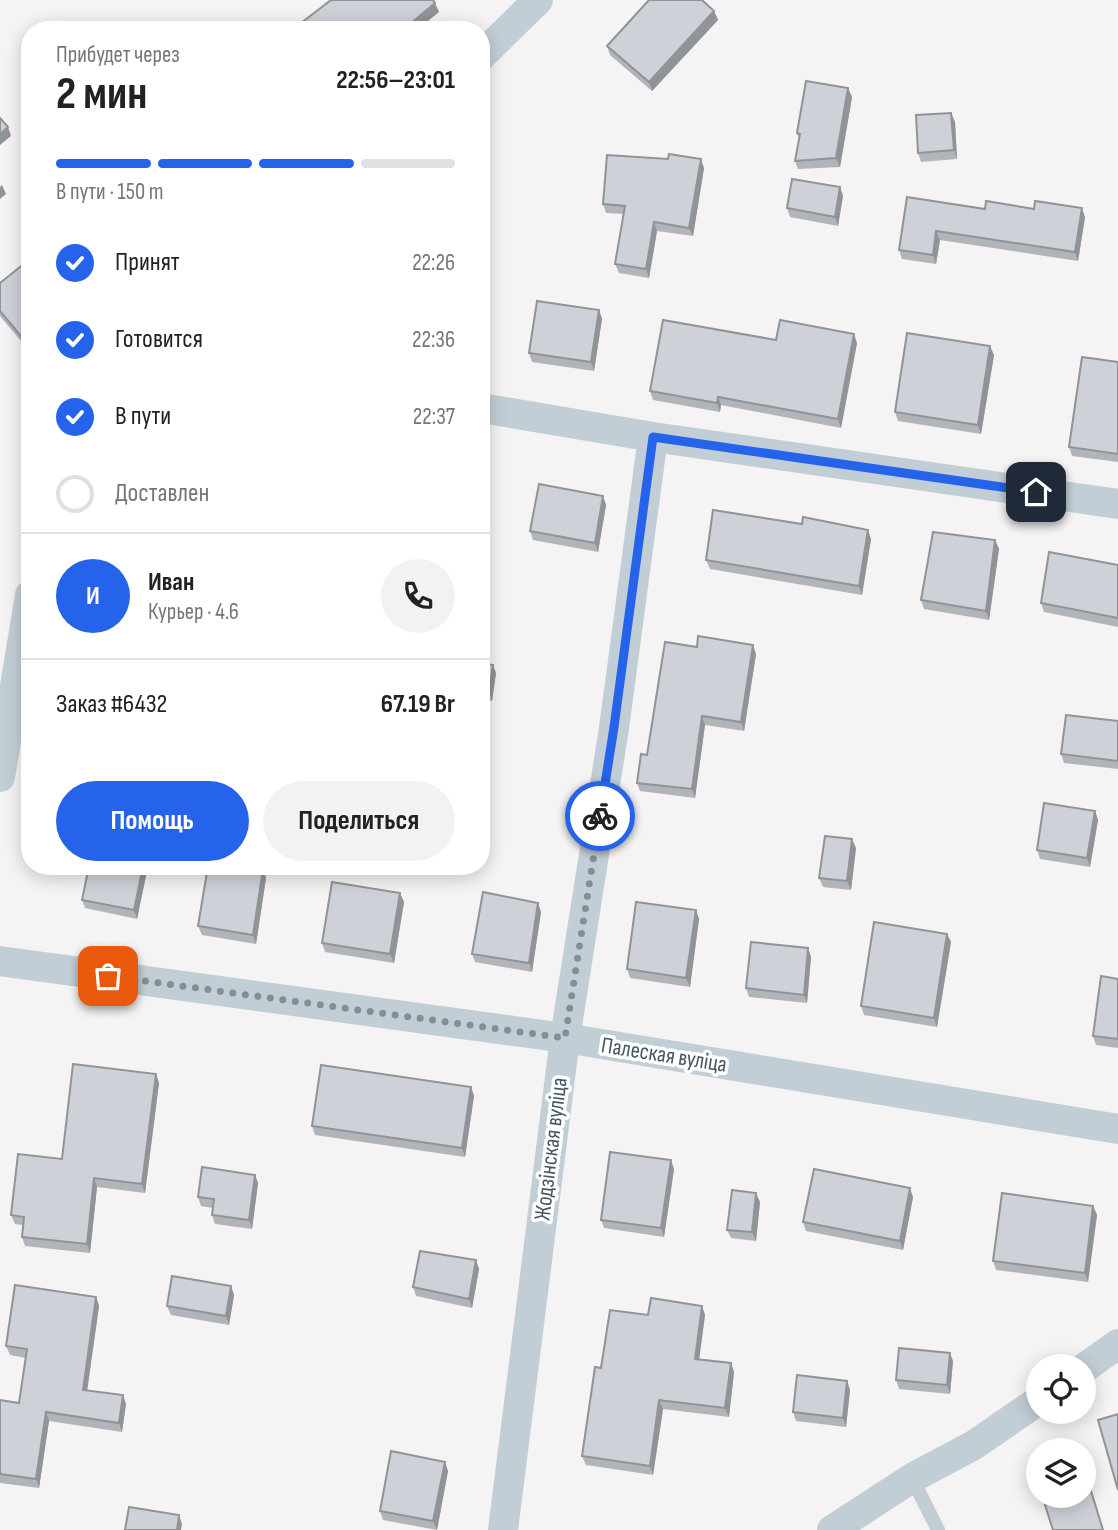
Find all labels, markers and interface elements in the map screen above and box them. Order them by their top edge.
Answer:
text: Прибудет через [56,41,180,69]
text: 22:56–23:01 [336,65,455,96]
text: 2 мин [56,67,147,122]
text: В пути · 150 m [56,178,164,206]
icon: check [56,244,94,282]
text: Принят [115,247,180,278]
text: 22:26 [412,249,455,277]
icon: check [56,321,94,359]
text: Готовится [115,324,203,355]
text: 22:36 [412,326,455,354]
icon: check [56,398,94,436]
text: В пути [115,401,171,432]
text: 22:37 [413,403,455,431]
pin [1006,462,1066,522]
icon: home [1017,473,1055,511]
text: Доставлен [115,478,209,509]
button: phone [381,559,455,633]
text: Иван [148,567,194,598]
text: И [86,581,100,612]
text: Курьер · 4.6 [148,598,239,626]
text: Заказ #6432 [56,689,167,720]
text: 67.19 Br [381,689,455,720]
button: Помощь [56,781,249,861]
button: Поделиться [263,781,455,861]
courier [565,781,635,851]
icon: bike [581,797,619,835]
pin [78,946,138,1006]
icon: bag [89,957,127,995]
street label: Палеская вуліца [599,1031,729,1079]
street label: Жодзінская вуліца [528,1076,574,1222]
map controls [1026,1354,1096,1508]
button: locate [1026,1354,1096,1424]
button: layers [1026,1438,1096,1508]

